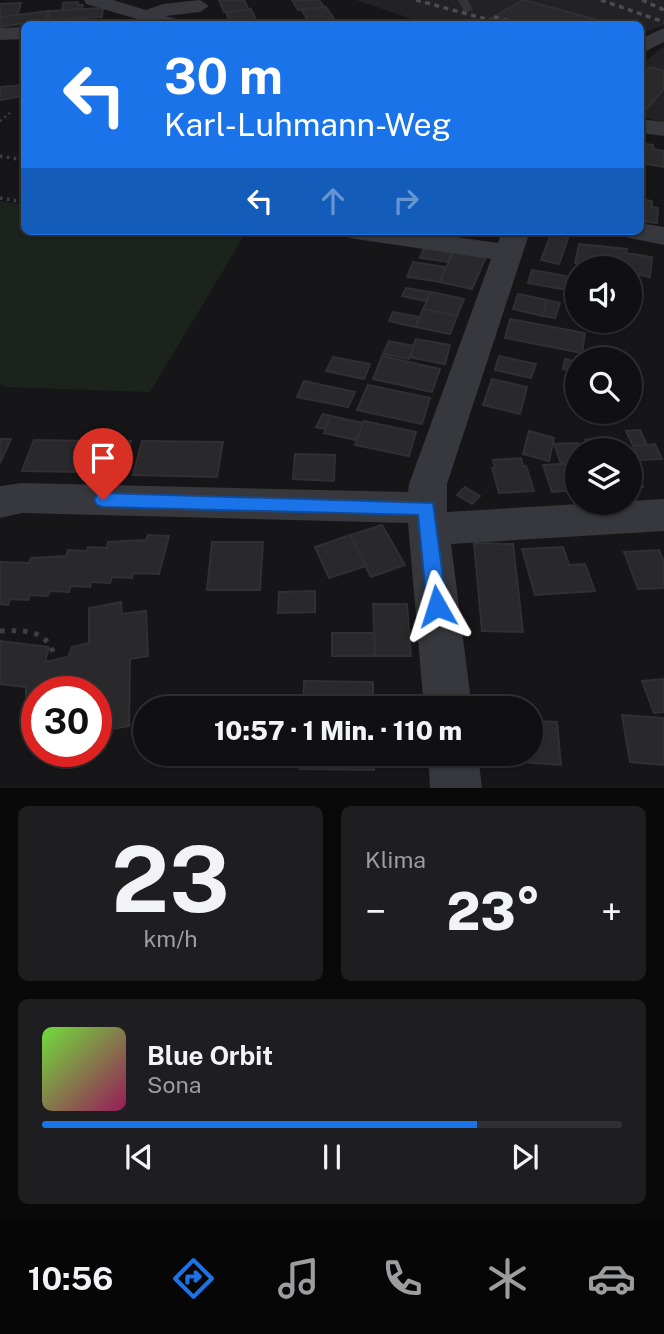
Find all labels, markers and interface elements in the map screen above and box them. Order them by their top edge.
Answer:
text: 30 m [164,47,283,105]
icon: left [49,49,140,140]
text: Karl-Luhmann-Weg [164,106,452,143]
icon: left [241,182,279,220]
icon: ahead [314,182,352,220]
icon: right [387,182,425,220]
map controls [565,256,642,515]
button: sound [565,256,642,333]
button: search [565,347,642,424]
pin [73,428,133,500]
button: layers [565,438,642,515]
icon: arrive [84,439,122,477]
position arrow [400,569,474,643]
speed limit sign: 30 [21,676,112,767]
text: 10:57 · 1 Min. · 110 m [214,715,462,746]
text: 23 [111,826,230,932]
text: Klima [365,846,426,873]
text: 23° [446,881,541,942]
text: − [365,889,386,934]
text: + [601,889,622,934]
text: km/h [143,925,198,952]
text: Blue Orbit [147,1040,273,1071]
text: Sona [147,1071,201,1098]
icon: previous [120,1138,158,1176]
icon: pause [313,1138,351,1176]
icon: next [506,1138,544,1176]
icon: directions [169,1254,218,1303]
icon: music [274,1254,323,1303]
icon: phone [378,1254,427,1303]
icon: climate [483,1254,532,1303]
icon: car [587,1254,636,1303]
text: 10:56 [28,1260,113,1297]

